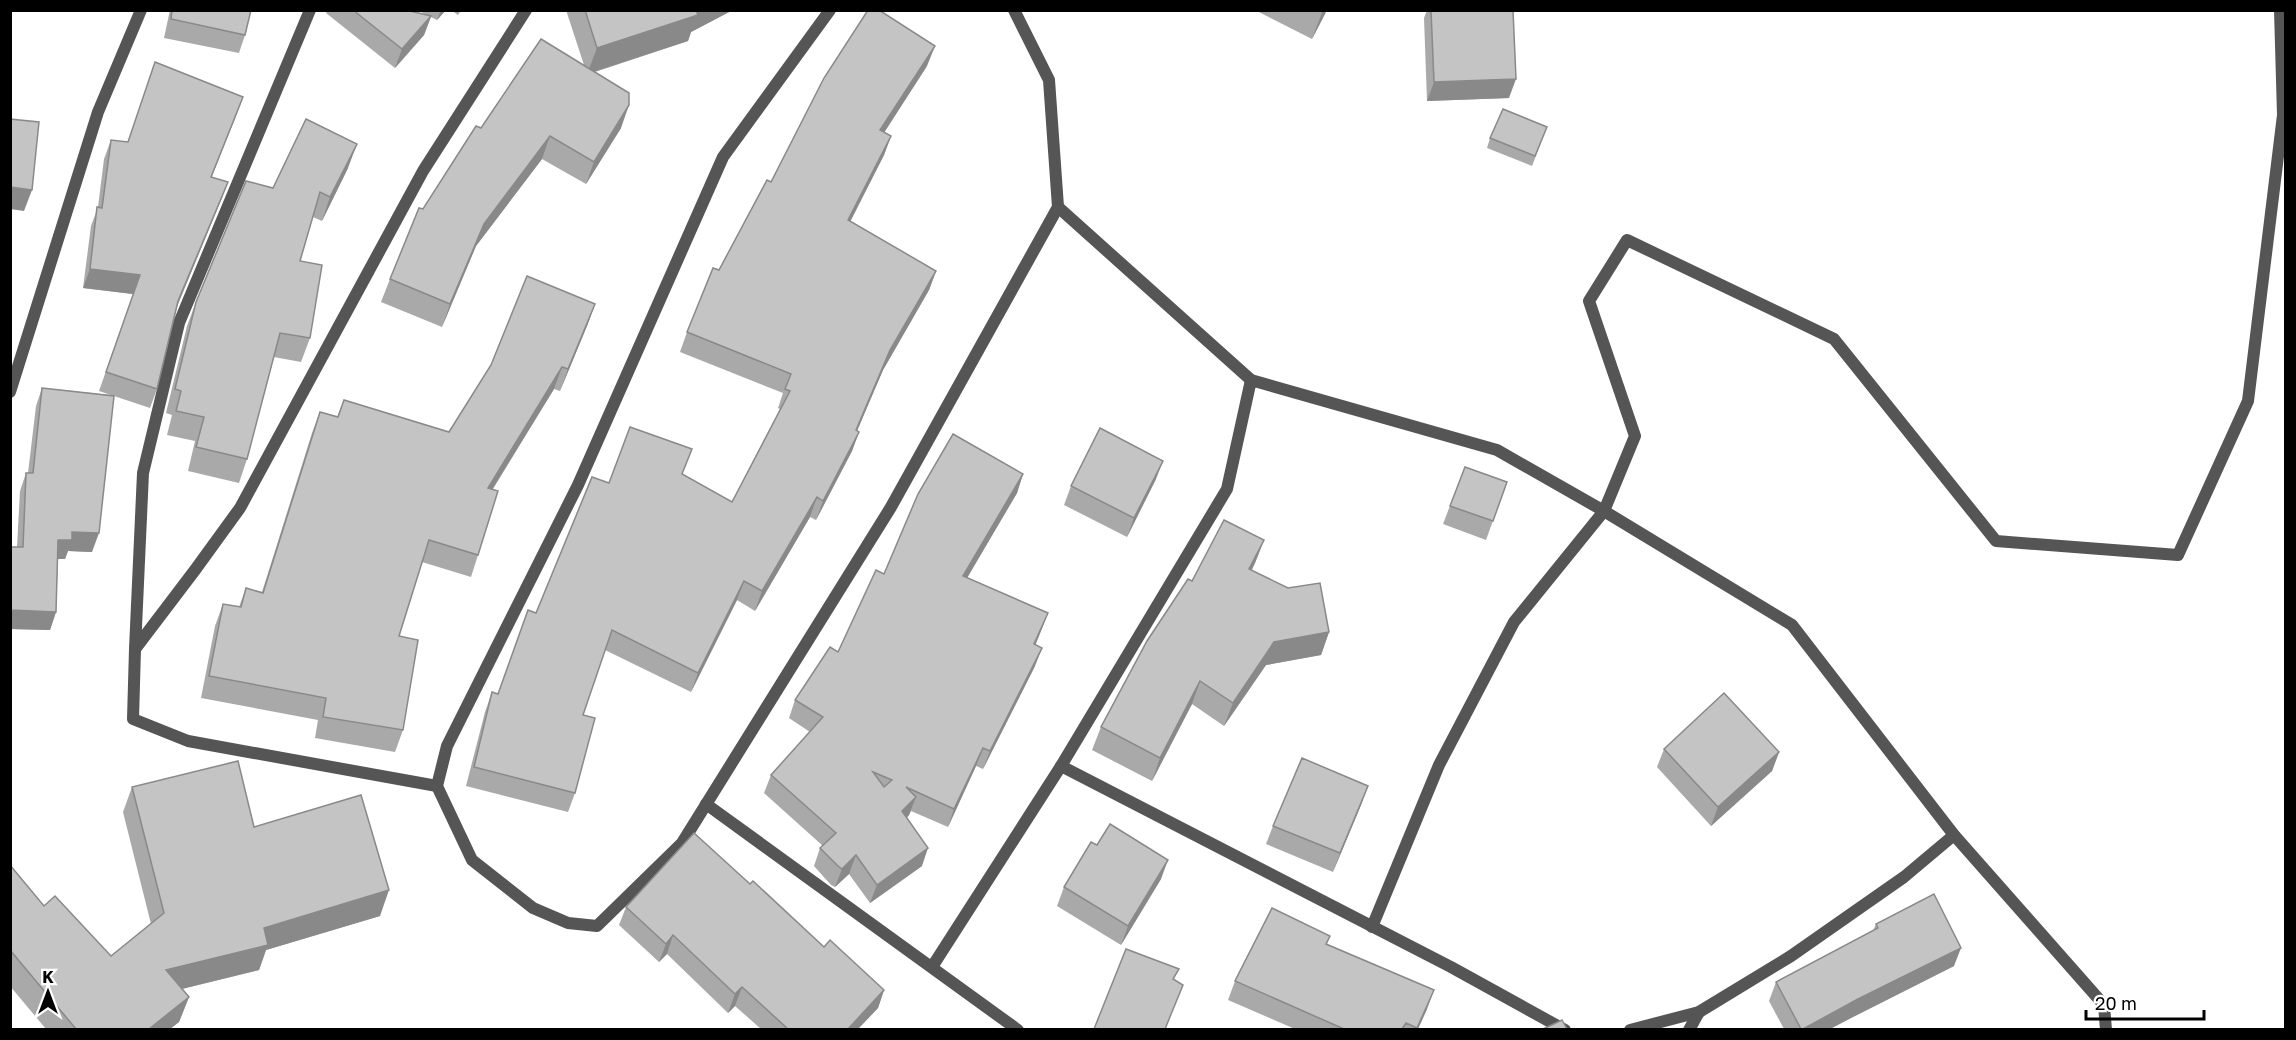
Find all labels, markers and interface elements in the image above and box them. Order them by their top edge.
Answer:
north arrow [18,962,78,1022]
text: K [42,967,54,987]
scale bar [2086,983,2204,1021]
text: 20 m [2095,992,2137,1014]

